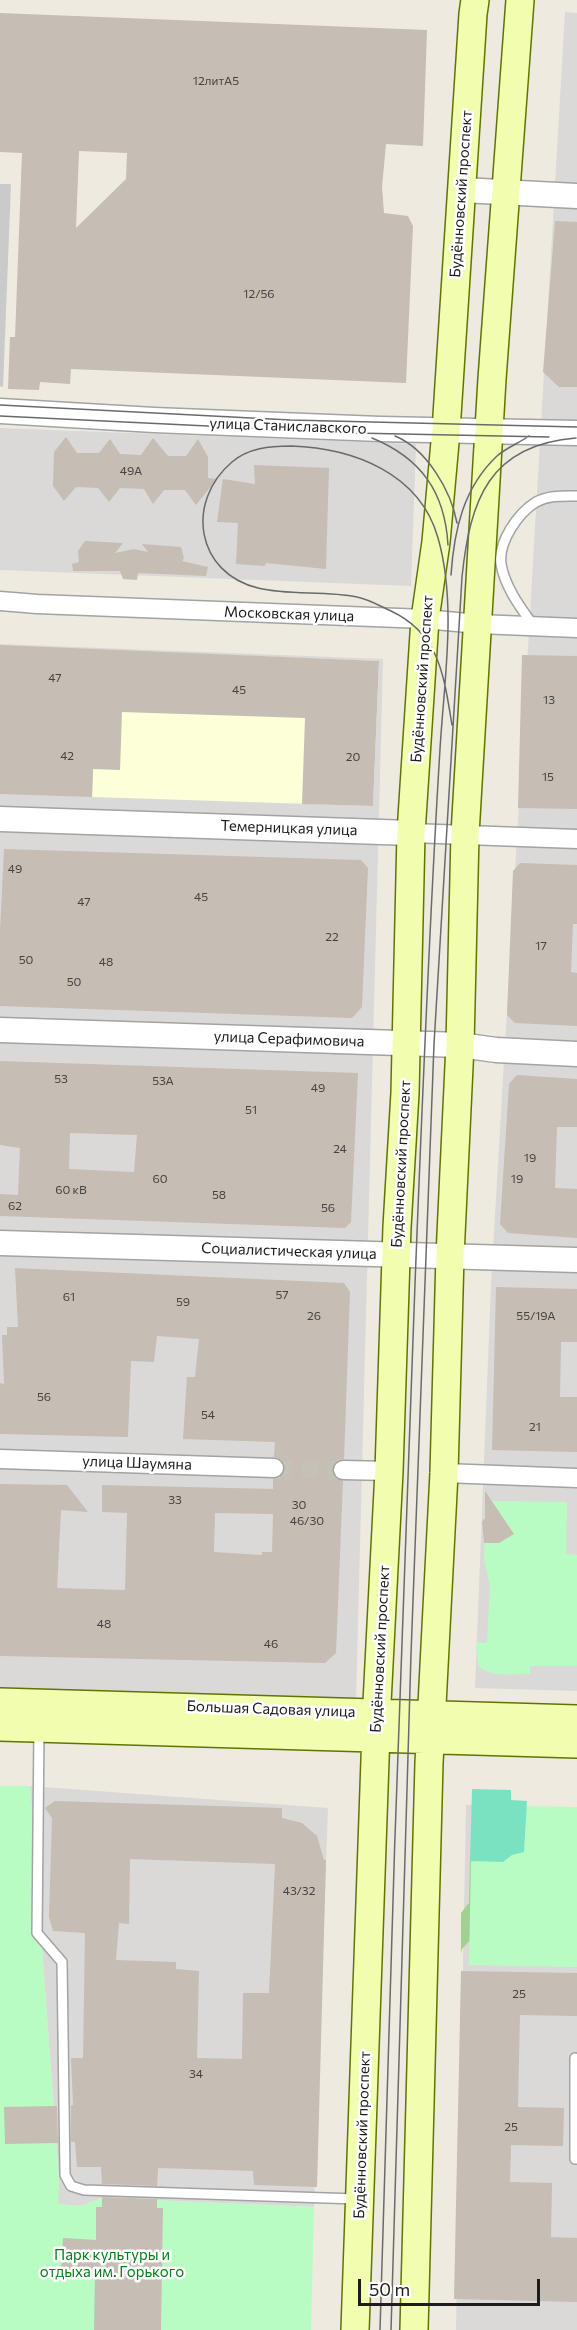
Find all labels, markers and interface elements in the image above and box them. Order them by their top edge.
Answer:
house number: 12литА5 [193,74,239,88]
street label: Будённовский проспект [446,110,476,278]
house number: 12/56 [243,287,275,301]
street label: улица Станиславского [209,414,367,438]
house number: 49А [120,464,142,478]
street label: Будённовский проспект [407,595,437,763]
street label: Московская улица [224,603,354,625]
house number: 47 [48,671,62,685]
house number: 45 [232,683,246,697]
house number: 13 [543,693,555,707]
house number: 42 [60,749,74,763]
house number: 20 [346,750,360,764]
house number: 15 [542,770,554,784]
street label: Темерницкая улица [220,817,358,839]
house number: 49 [8,862,22,876]
house number: 45 [194,890,208,904]
house number: 47 [77,895,91,909]
house number: 22 [325,930,339,944]
house number: 17 [535,939,547,953]
house number: 50 [19,953,33,967]
house number: 48 [99,955,113,969]
house number: 50 [67,975,81,989]
street label: улица Серафимовича [213,1027,365,1051]
house number: 53 [54,1072,68,1086]
house number: 53А [152,1074,174,1088]
street label: Будённовский проспект [388,1080,414,1248]
house number: 49 [311,1081,325,1095]
house number: 51 [245,1103,257,1117]
house number: 24 [333,1142,347,1156]
house number: 19 [524,1151,536,1165]
house number: 60 [152,1172,168,1186]
house number: 19 [511,1172,523,1186]
house number: 60 кВ [55,1183,87,1197]
house number: 58 [212,1188,226,1202]
house number: 62 [8,1199,22,1213]
house number: 56 [321,1201,335,1215]
street label: Социалистическая улица [201,1239,377,1263]
house number: 57 [275,1288,289,1302]
house number: 61 [63,1290,75,1304]
house number: 59 [176,1295,190,1309]
house number: 26 [307,1309,321,1323]
house number: 55/19А [516,1309,556,1323]
house number: 56 [37,1390,51,1404]
house number: 54 [201,1408,215,1422]
house number: 21 [529,1420,541,1434]
street label: улица Шаумяна [82,1452,192,1474]
house number: 33 [168,1493,182,1507]
house number: 30 [292,1498,306,1512]
house number: 46/30 [290,1514,324,1528]
street label: Будённовский проспект [367,1565,393,1733]
house number: 48 [97,1617,111,1631]
house number: 46 [264,1637,278,1651]
street label: Большая Садовая улица [186,1697,356,1721]
house number: 43/32 [283,1884,315,1898]
house number: 25 [512,1987,526,2001]
street label: Будённовский проспект [350,2051,374,2219]
house number: 34 [189,2067,203,2081]
house number: 25 [504,2120,518,2134]
park label: Парк культуры и отдыха им. Горького [40,2246,184,2281]
scale bar [361,2267,542,2305]
text: 50 m [369,2278,410,2300]

